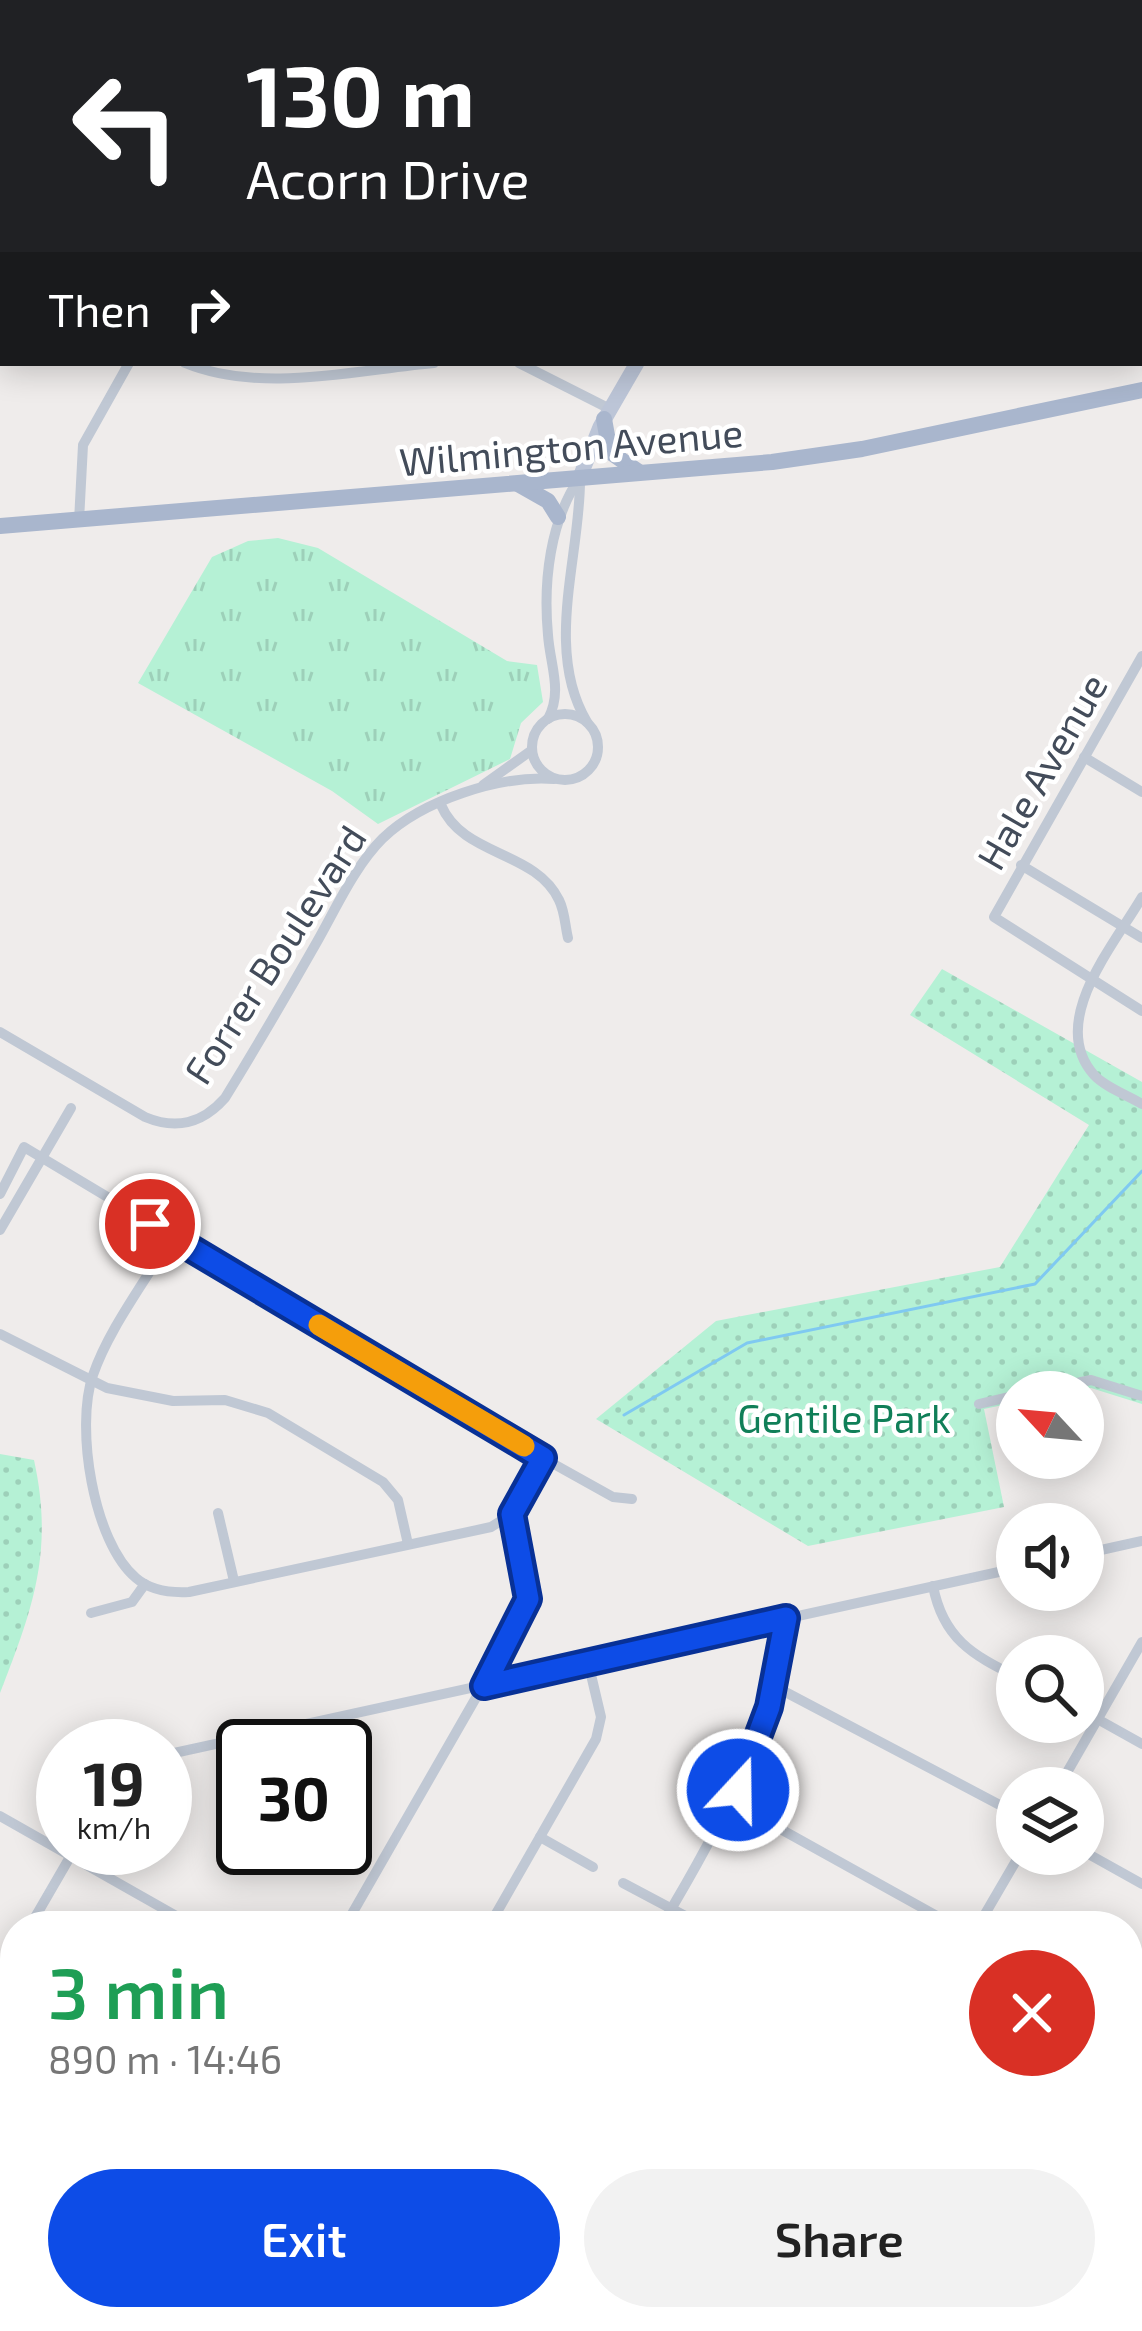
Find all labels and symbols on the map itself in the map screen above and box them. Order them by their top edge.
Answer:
street label: Wilmington Avenue [397,408,745,484]
street label: Hale Avenue [966,665,1116,877]
street label: Forrer Boulevard [173,816,375,1092]
pin [99,1173,201,1275]
north arrow [996,1371,1104,1479]
park label: Gentile Park [737,1394,951,1441]
speed limit sign: 30 [216,1719,372,1875]
position arrow [675,1727,801,1853]

